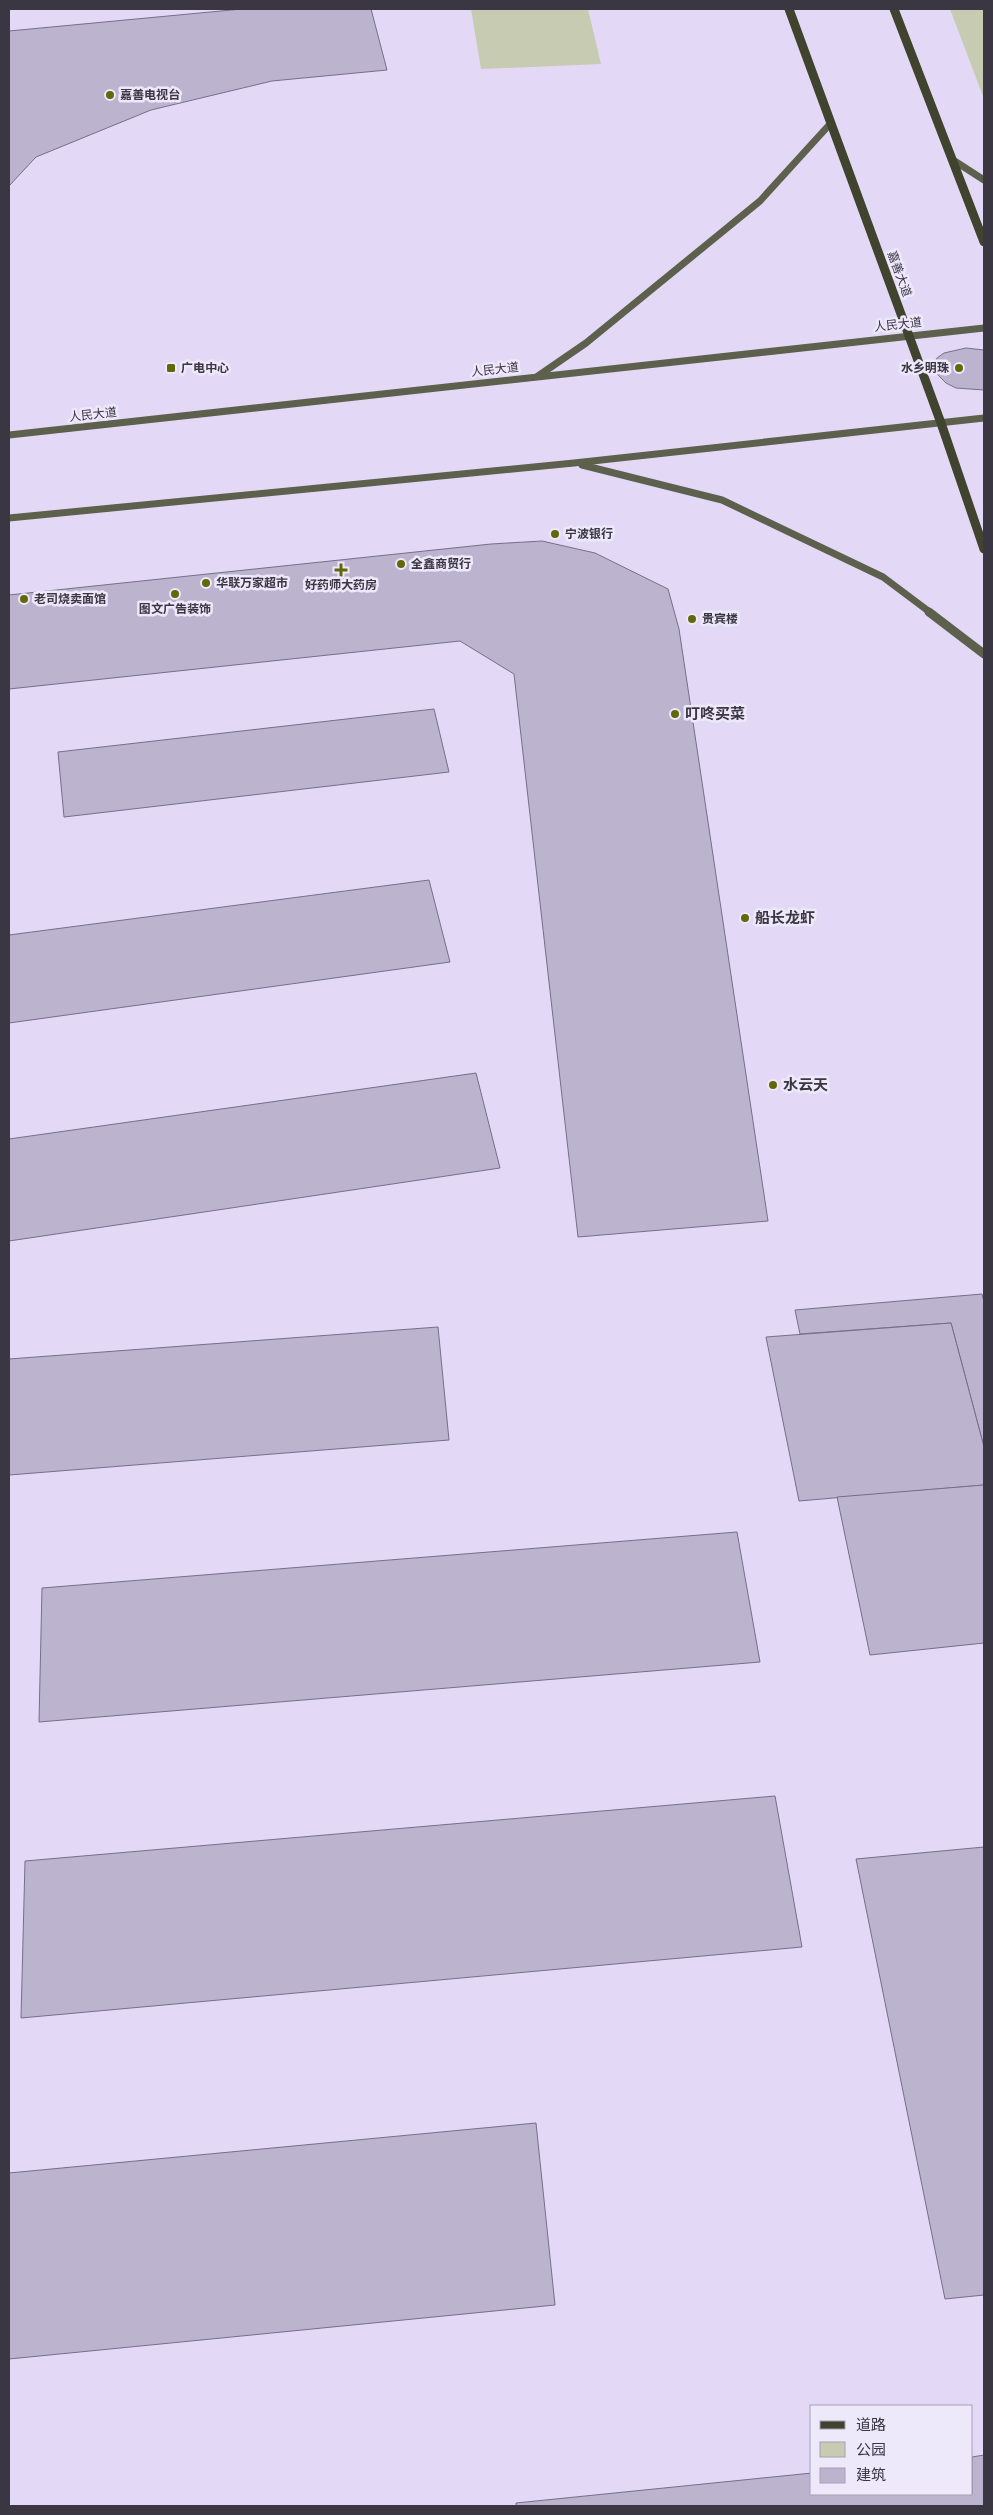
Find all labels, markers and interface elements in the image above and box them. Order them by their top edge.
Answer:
place label: 嘉善电视台 [120,88,180,103]
marker: 嘉善电视台 [104,89,116,101]
street label: 嘉善大道 [884,249,914,299]
street label: 人民大道 [873,315,923,335]
street label: 人民大道 [470,360,520,380]
place label: 广电中心 [181,361,229,376]
place label: 水乡明珠 [901,361,949,376]
marker: 广电中心 [165,362,177,374]
marker: 水乡明珠 [953,362,965,374]
street label: 人民大道 [68,405,118,425]
place label: 宁波银行 [565,527,613,542]
marker: 宁波银行 [549,528,561,540]
place label: 全鑫商贸行 [411,557,471,572]
marker: 全鑫商贸行 [395,558,407,570]
marker: 好药师大药房 [335,564,347,576]
place label: 华联万家超市 [216,576,288,591]
marker: 华联万家超市 [200,577,212,589]
place label: 好药师大药房 [305,578,377,593]
marker: 图文广告装饰 [169,588,181,600]
place label: 老司烧卖面馆 [34,592,106,607]
marker: 老司烧卖面馆 [18,593,30,605]
place label: 图文广告装饰 [139,602,211,617]
place label: 贵宾楼 [702,612,738,627]
marker: 贵宾楼 [686,613,698,625]
place label: 叮咚买菜 [685,705,745,724]
marker: 叮咚买菜 [669,708,681,720]
place label: 船长龙虾 [755,909,815,928]
marker: 船长龙虾 [739,912,751,924]
place label: 水云天 [783,1076,828,1095]
marker: 水云天 [767,1079,779,1091]
legend [810,2405,973,2495]
text: 道路 [856,2416,886,2435]
text: 公园 [856,2441,886,2460]
text: 建筑 [856,2466,886,2485]

